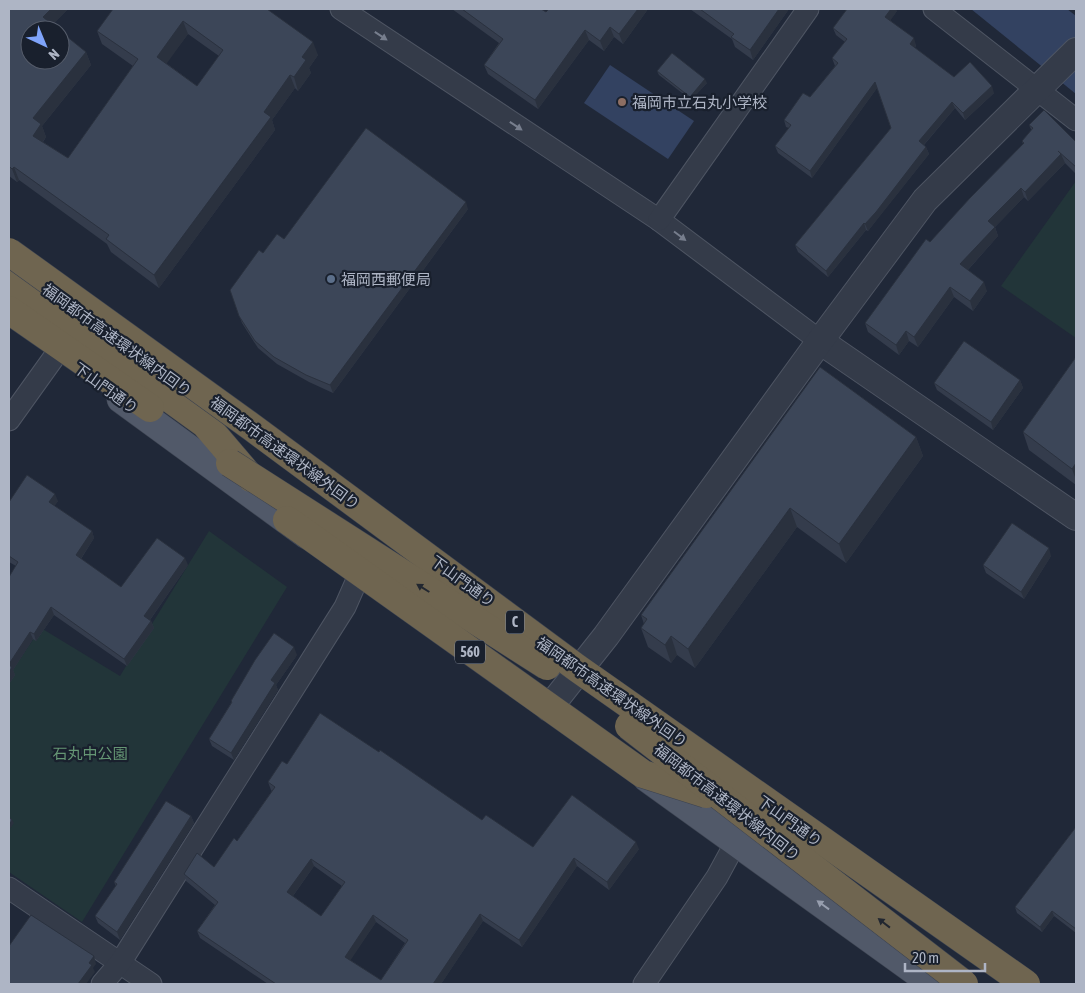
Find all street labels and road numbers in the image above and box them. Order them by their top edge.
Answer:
street label: 福岡都市高速環状線内回り [39,280,195,400]
street label: 下山門通り [71,359,141,417]
street label: 福岡都市高速環状線外回り [207,393,363,513]
street label: 下山門通り [428,552,498,610]
road number: C [506,610,524,634]
street label: 福岡都市高速環状線外回り [533,633,691,751]
road number: 560 [455,640,485,664]
street label: 福岡都市高速環状線内回り [651,740,803,864]
street label: 下山門通り [755,792,825,850]

